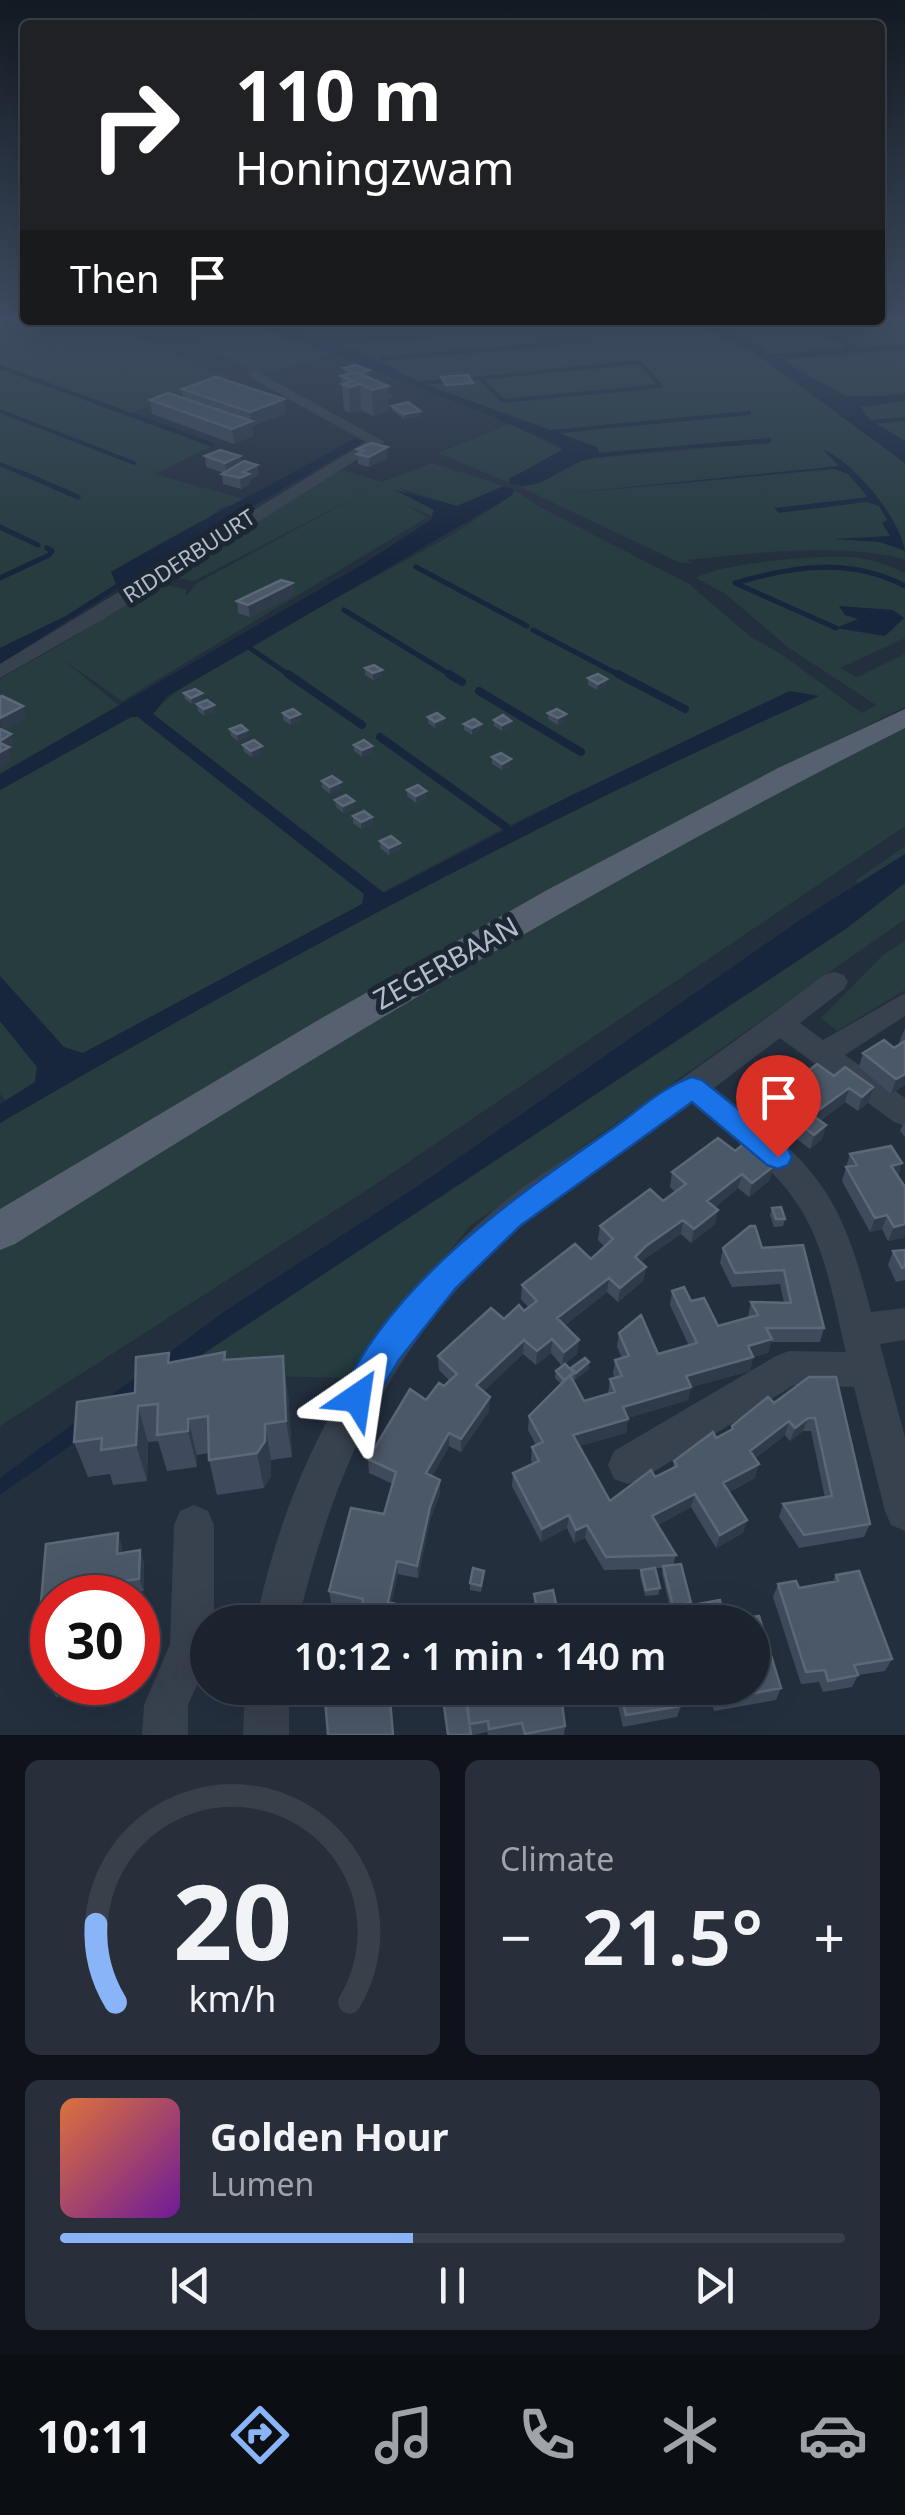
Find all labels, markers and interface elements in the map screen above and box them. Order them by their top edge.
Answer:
text: 110 m [235,46,442,142]
icon: right [70,60,200,190]
text: Honingzwam [235,137,514,198]
icon: arrive [180,250,235,305]
text: Then [70,252,160,304]
street label: RIDDERBUURT [117,501,260,609]
street label: ZEGERBAAN [366,907,525,1018]
pin [736,1055,821,1158]
icon: arrive [751,1070,806,1125]
position arrow [305,1346,409,1450]
speed limit sign: 30 [30,1575,160,1705]
text: 10:12 · 1 min · 140 m [294,1629,666,1681]
text: Climate [500,1837,614,1880]
text: 20 [173,1849,292,1990]
text: 21.5° [582,1885,763,1987]
text: − [500,1899,531,1974]
text: + [814,1899,845,1974]
text: km/h [189,1974,276,2022]
text: Golden Hour [210,2110,448,2162]
text: Lumen [210,2162,314,2205]
icon: previous [163,2258,218,2313]
icon: pause [425,2258,480,2313]
icon: next [687,2258,742,2313]
icon: directions [225,2400,295,2470]
icon: music [369,2400,439,2470]
icon: phone [512,2400,582,2470]
icon: climate [655,2400,725,2470]
icon: car [798,2400,868,2470]
text: 10:11 [37,2405,152,2466]

